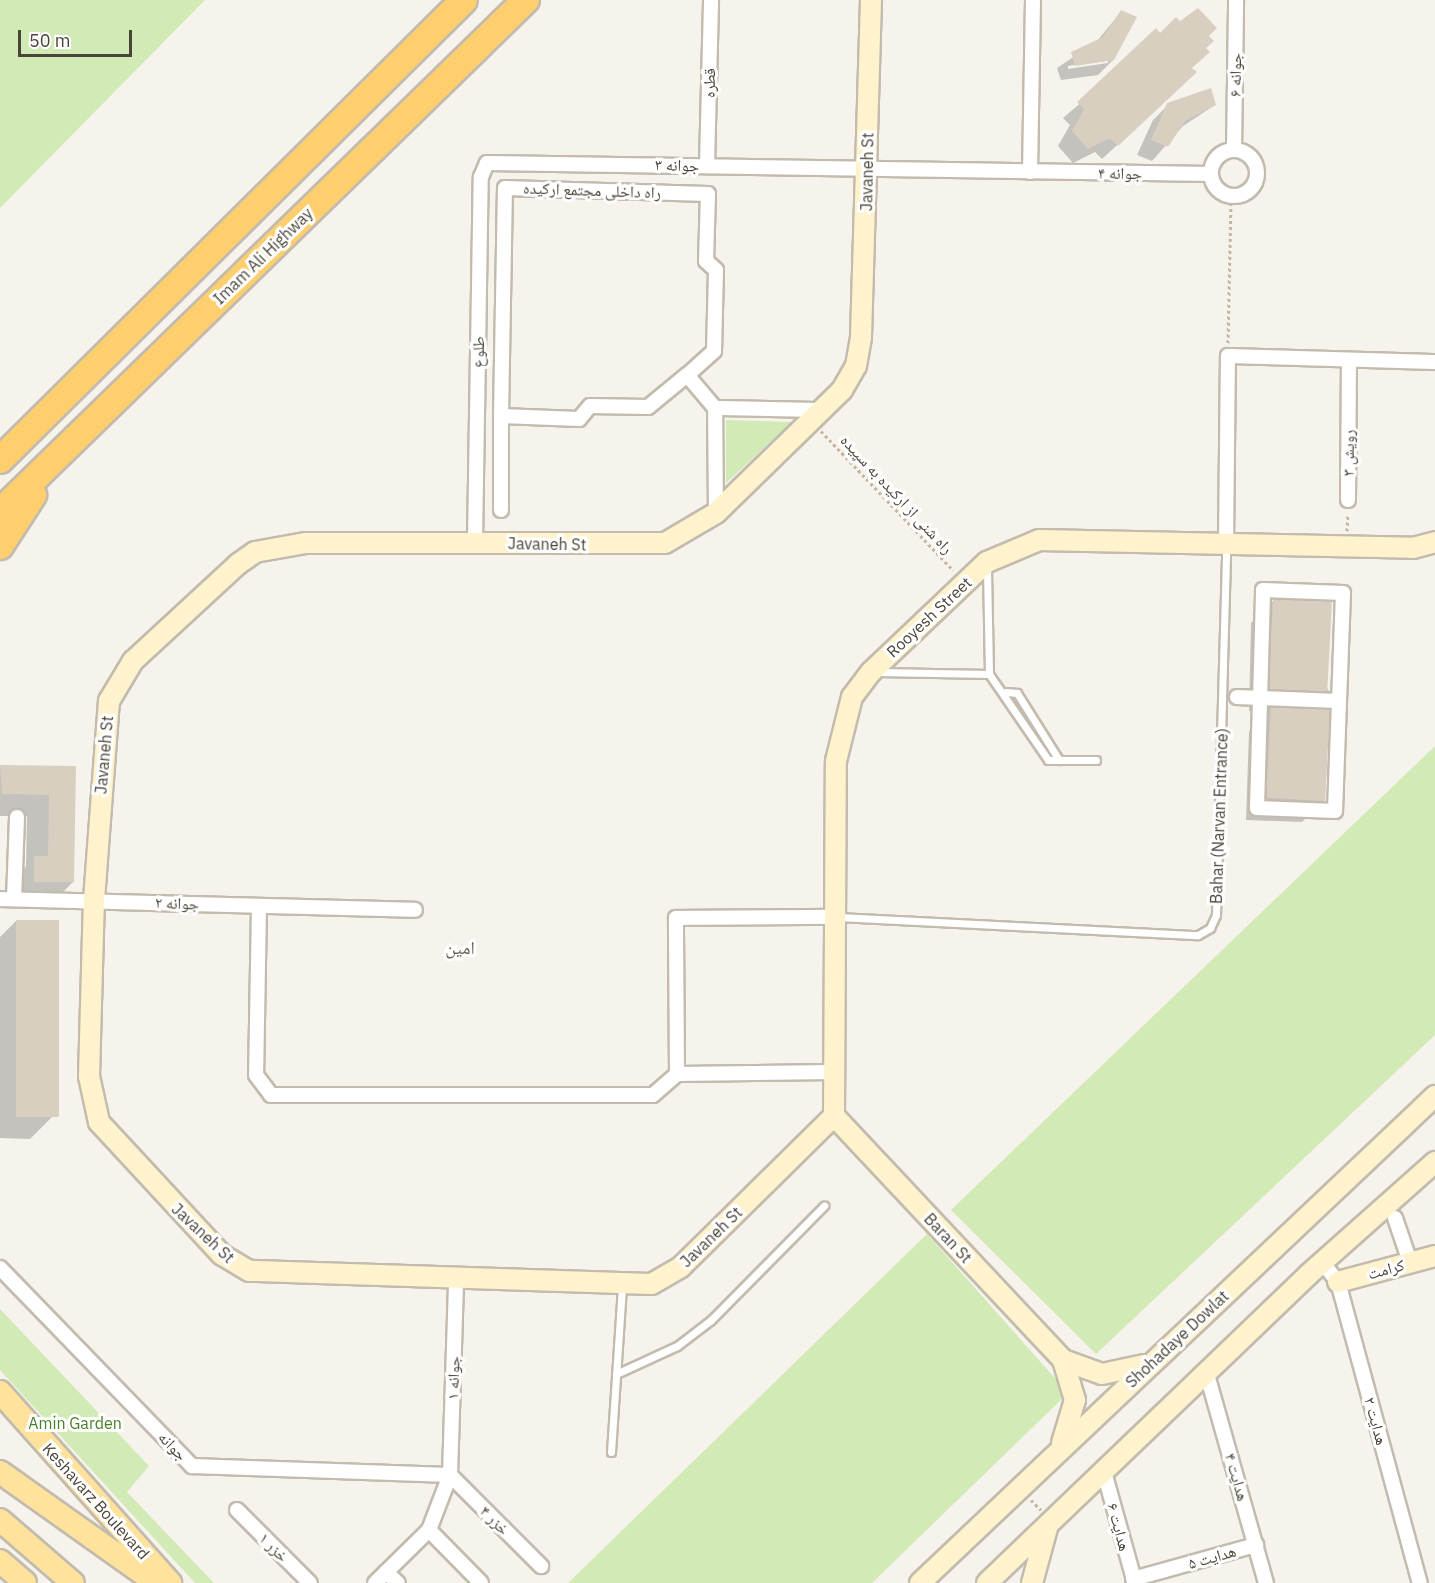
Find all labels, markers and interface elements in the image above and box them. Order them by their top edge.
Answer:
scale bar [21,18,135,56]
text: 50 m [29,29,71,52]
street label: جوانه ۶ [1225,53,1245,97]
street label: قطره [699,68,719,98]
street label: Javaneh St [857,133,877,211]
street label: جوانه ۳ [655,155,699,175]
street label: جوانه ۴ [1098,163,1142,183]
street label: راه داخلی مجتمع ارکیده [523,178,661,202]
street label: Imam Ali Highway [209,204,317,308]
street label: طلوع [468,336,488,368]
street label: راه شنی از ارکیده به سپیده [837,430,957,558]
street label: رویش ۳ [1338,430,1358,476]
street label: Javaneh St [508,534,586,554]
street label: Rooyesh Street [883,573,975,661]
street label: Javaneh St [91,715,117,795]
street label: Bahar (Narvan Entrance) [1206,728,1232,904]
street label: جوانه ۲ [155,893,199,913]
district label: امین [445,937,475,959]
street label: Javaneh St [168,1199,238,1267]
street label: Javaneh St [676,1203,746,1271]
street label: Baran St [920,1209,976,1267]
street label: کرامت [1366,1255,1406,1283]
street label: Shohadaye Dowlat [1122,1286,1232,1392]
street label: جوانه ۱ [443,1356,463,1400]
street label: هدایت ۲ [1360,1395,1392,1447]
park label: Amin Garden [28,1413,122,1433]
street label: جوانه [155,1427,191,1465]
street label: Keshavarz Boulevard [39,1439,153,1563]
street label: هدایت ۴ [1221,1451,1253,1503]
street label: خزر ۴ [476,1501,514,1539]
street label: هدایت ۶ [1103,1501,1135,1553]
street label: خزر ۱ [255,1528,293,1566]
street label: هدایت ۵ [1186,1541,1238,1573]

